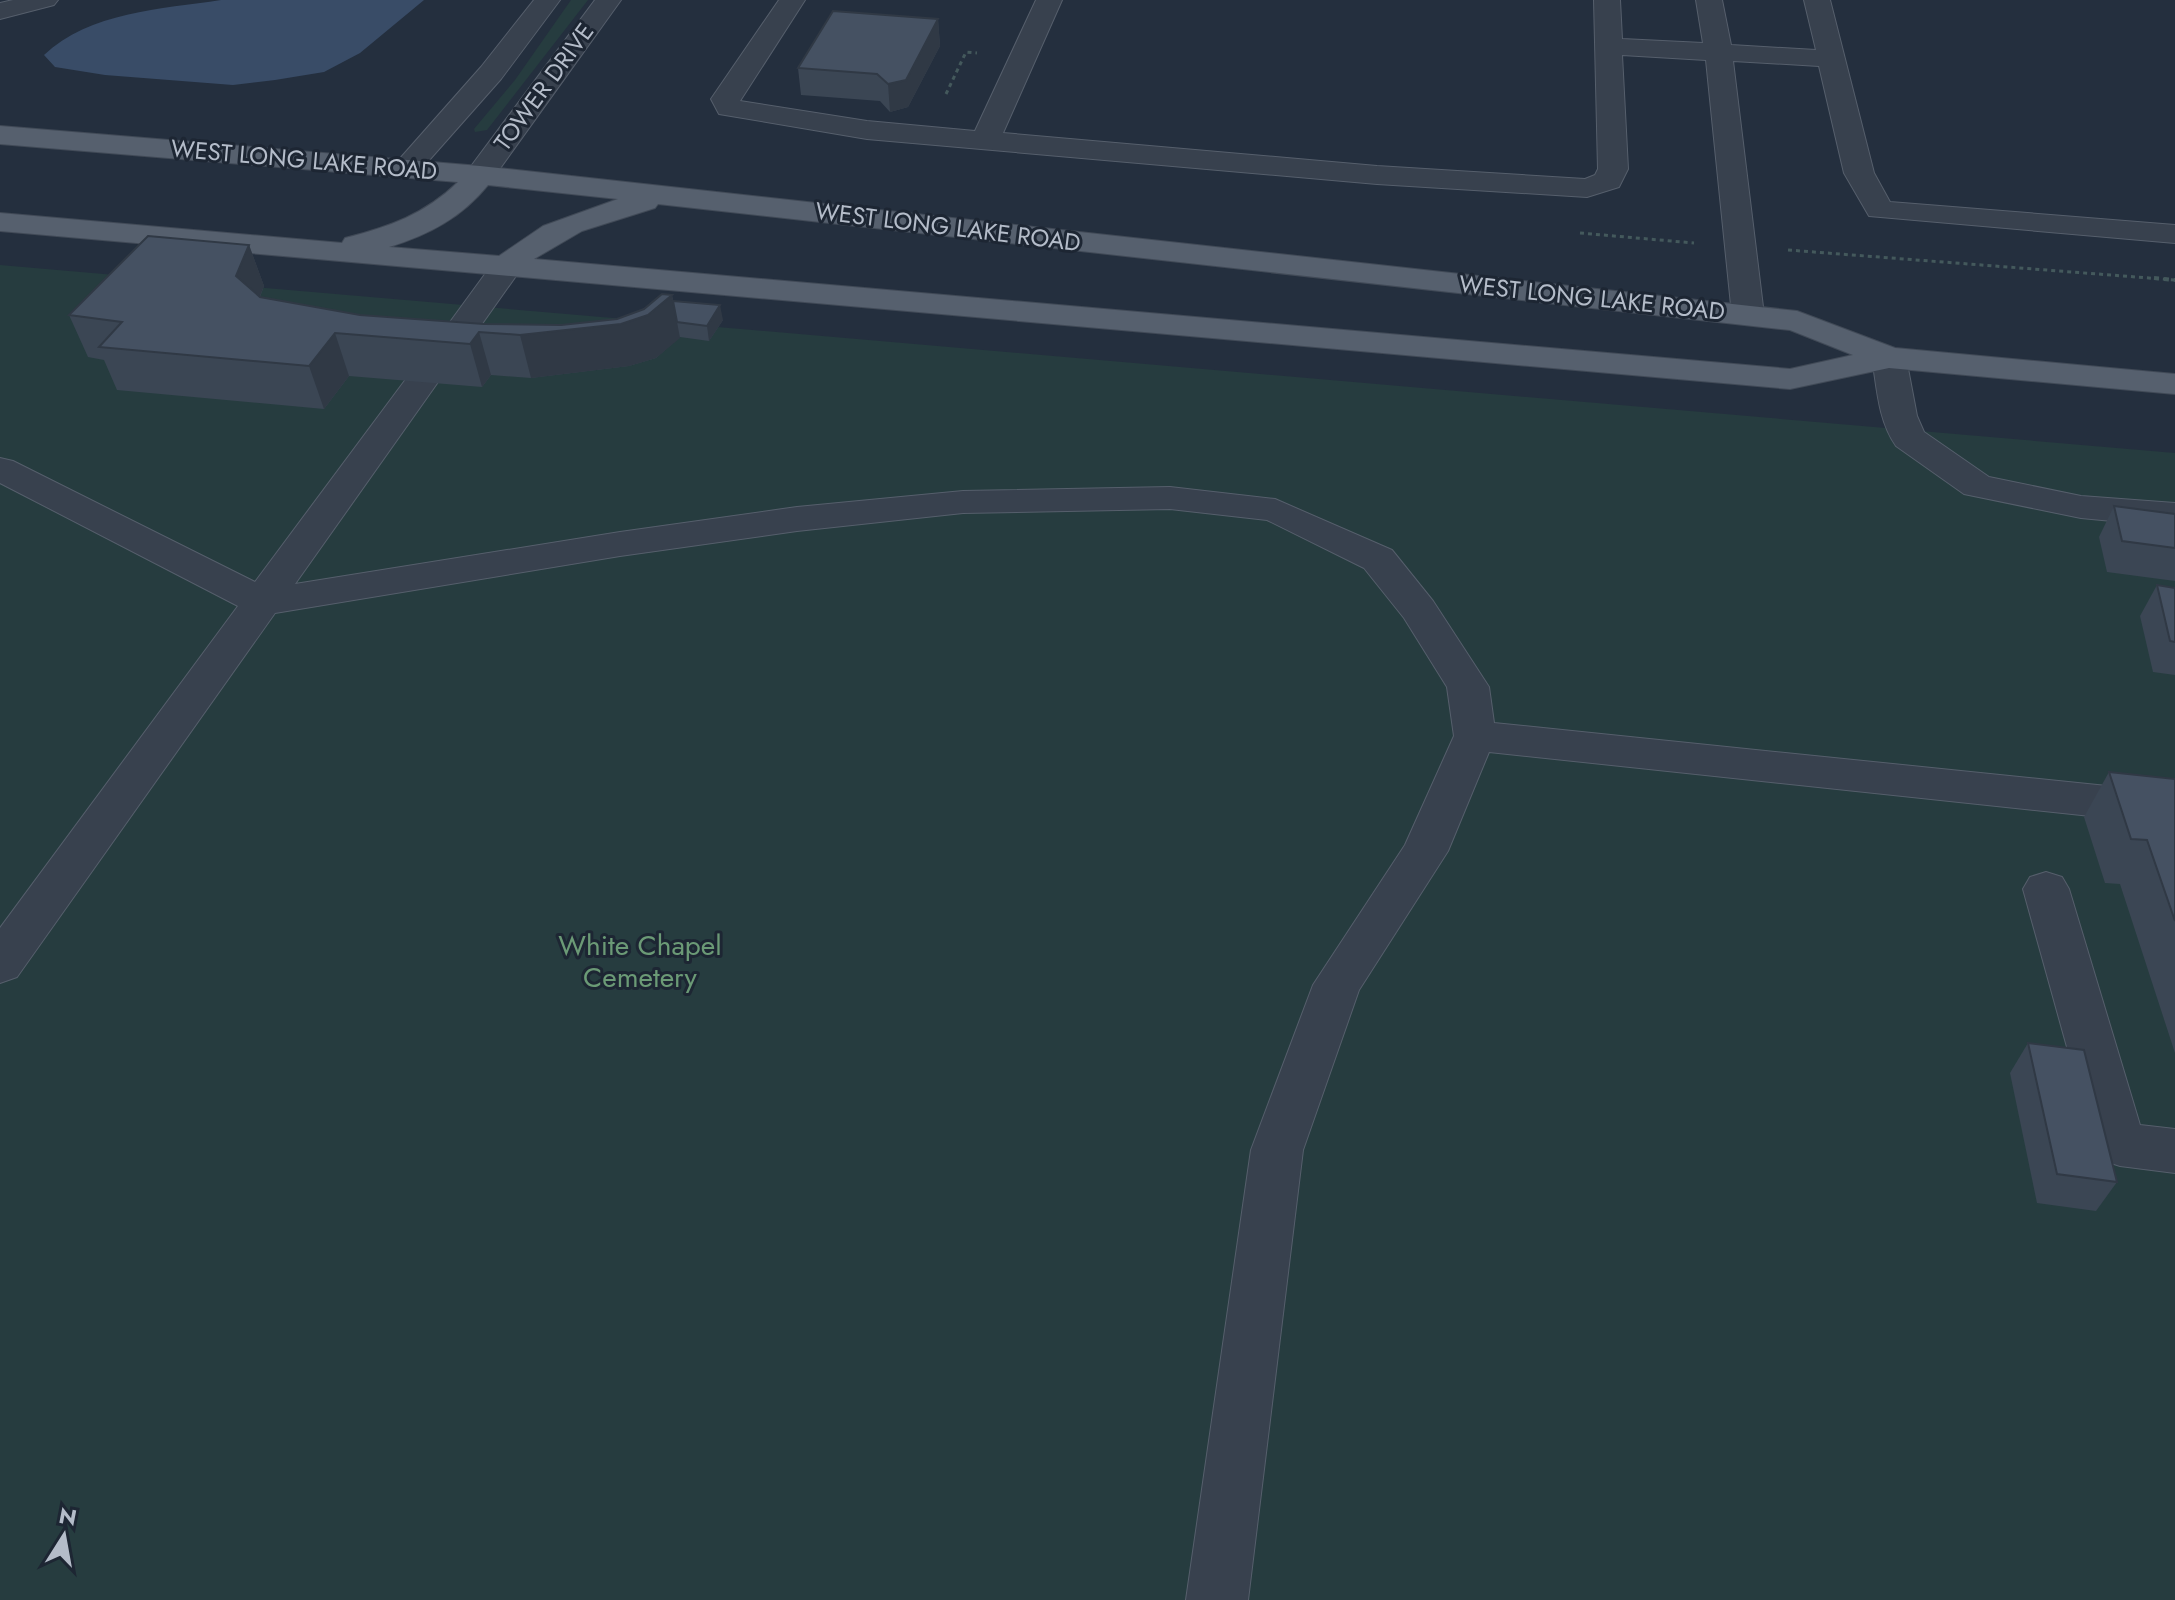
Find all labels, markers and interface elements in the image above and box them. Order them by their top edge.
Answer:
street label: TOWER DRIVE [485,16,602,158]
street label: WEST LONG LAKE ROAD [169,130,439,189]
street label: WEST LONG LAKE ROAD [813,193,1083,260]
street label: WEST LONG LAKE ROAD [1457,266,1727,329]
park label: White Chapel Cemetery [558,925,722,998]
north arrow [24,1496,104,1576]
text: N [56,1499,79,1534]

